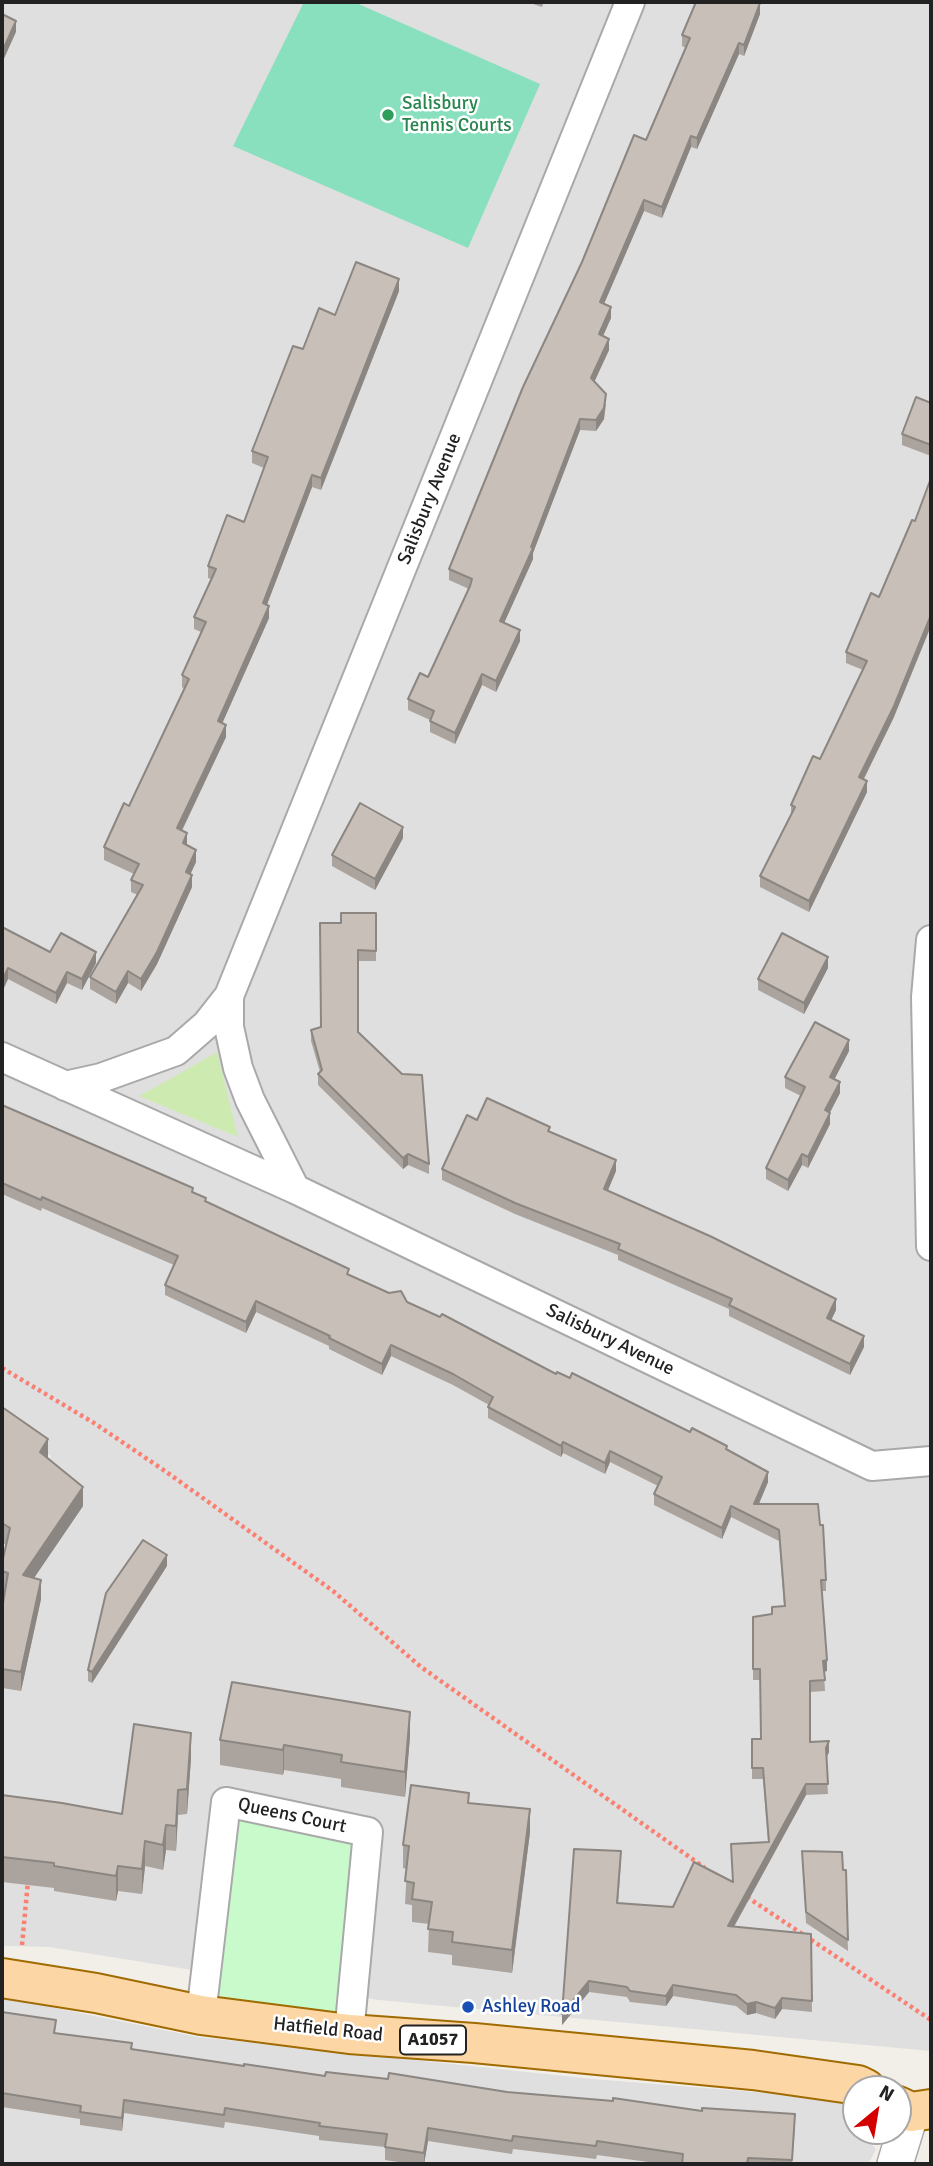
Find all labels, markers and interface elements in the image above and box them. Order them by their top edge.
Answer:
place label: Salisbury Tennis Courts [402,93,512,137]
marker: Salisbury Tennis Courts [380,107,396,123]
street label: Salisbury Avenue [393,430,467,568]
street label: Salisbury Avenue [542,1299,678,1381]
street label: Queens Court [236,1793,348,1839]
place label: Ashley Road [482,1996,581,2018]
marker: Ashley Road [460,1999,476,2015]
street label: Hatfield Road [272,2013,384,2047]
road number: A1057 [400,2026,466,2054]
north arrow [842,2075,912,2145]
text: N [875,2080,898,2107]

